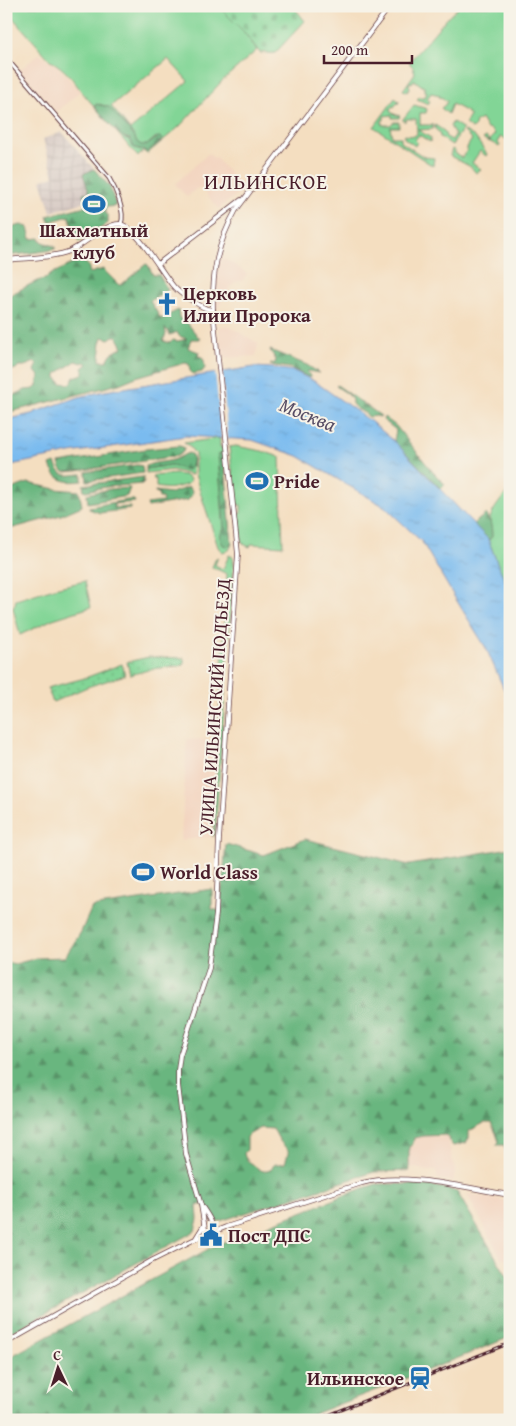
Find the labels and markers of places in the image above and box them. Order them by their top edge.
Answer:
sports icon: Шахматный клуб [81,191,107,217]
place label: Шахматный клуб [40,216,148,266]
place label: Церковь Илии Пророка [183,279,311,329]
church icon: Церковь Илии Пророка [154,291,180,317]
place label: Pride [274,467,320,495]
sports icon: Pride [244,468,270,494]
place label: World Class [160,858,258,886]
sports icon: World Class [130,859,156,885]
place label: Пост ДПС [228,1221,311,1249]
public building icon: Пост ДПС [198,1222,224,1248]
place label: Ильинское [307,1364,404,1392]
station icon: Ильинское [407,1365,433,1391]

